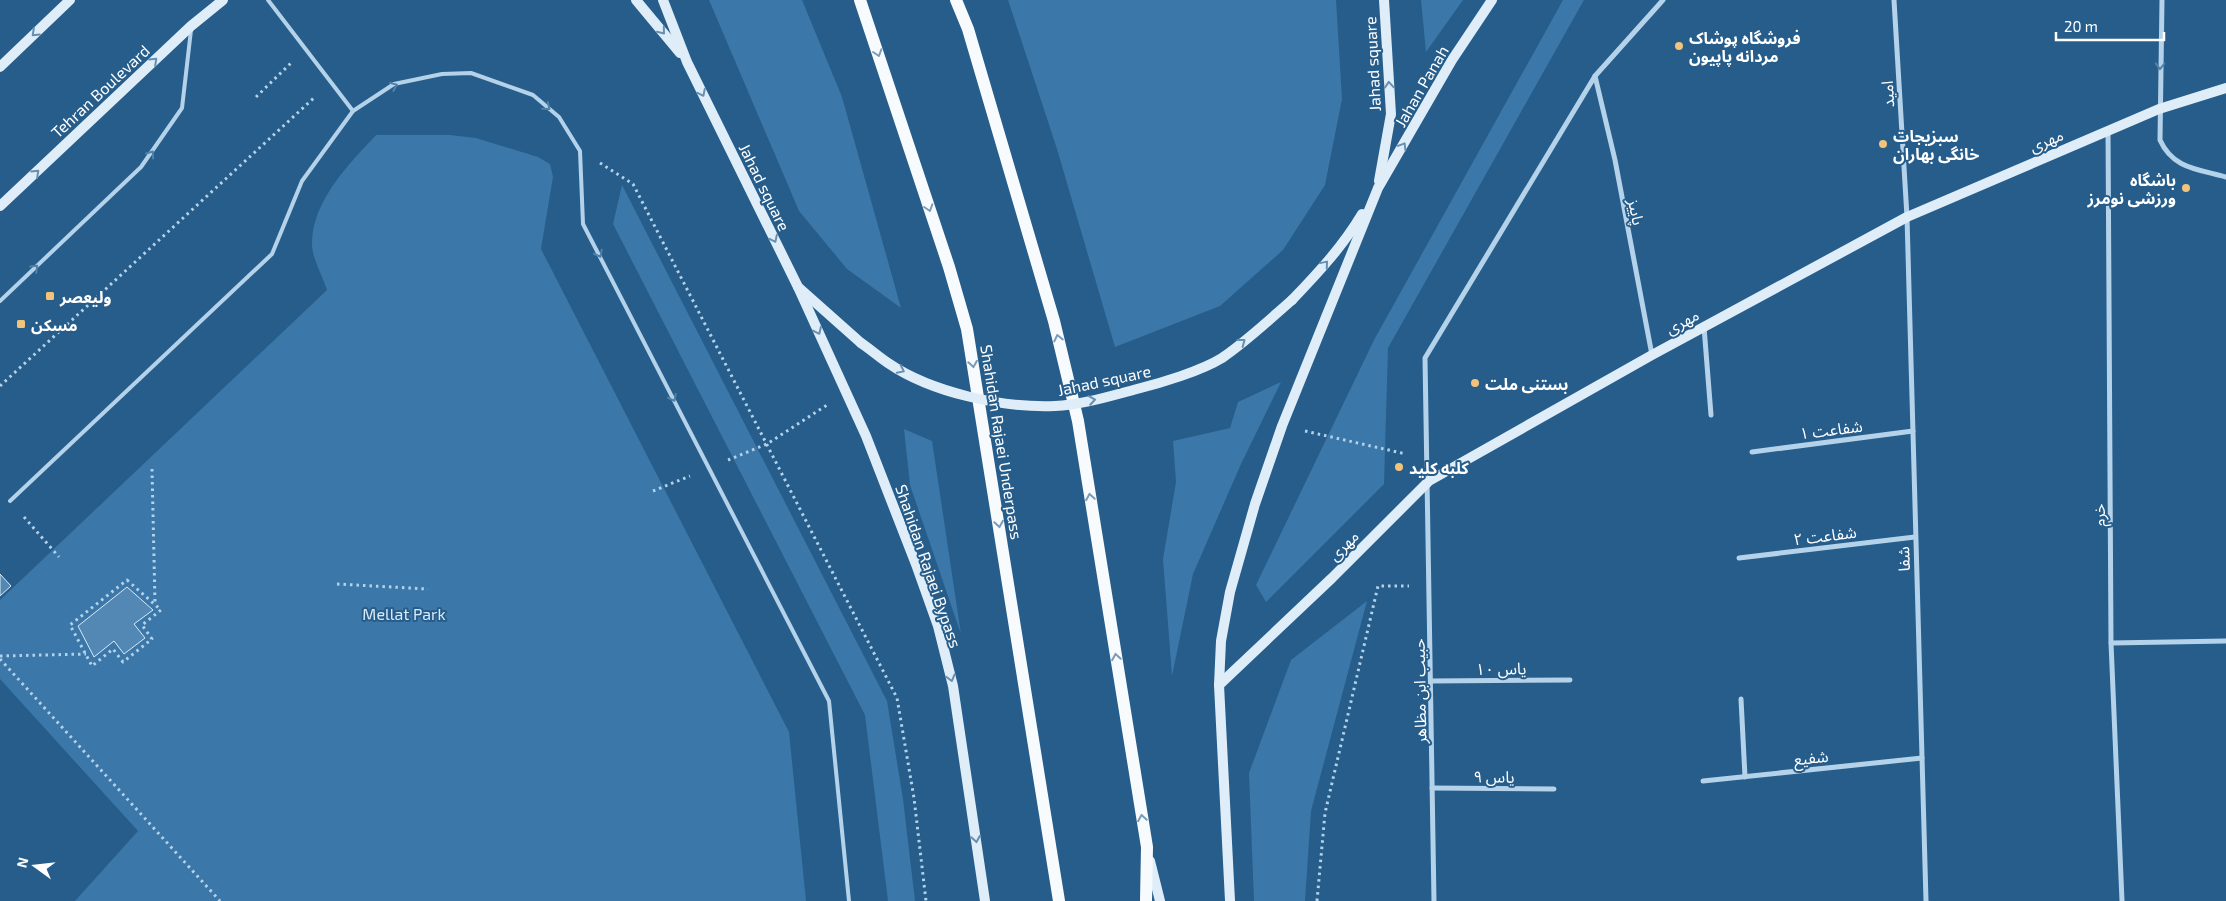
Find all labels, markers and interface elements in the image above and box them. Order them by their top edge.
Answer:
scale bar [2056,10,2164,42]
street label: Jahad square [1360,16,1384,112]
text: 20 m [2064,17,2098,35]
one-way arrow [656,25,664,34]
one-way arrow [32,27,41,36]
place label: فروشگاه پوشاک مردانه پاپیون [1689,28,1801,66]
marker: فروشگاه پوشاک مردانه پاپیون [1673,40,1685,52]
street label: Tehran Boulevard [47,41,153,141]
street label: Jahan Panah [1390,42,1452,130]
one-way arrow [872,49,882,57]
one-way arrow [148,58,157,67]
one-way arrow [2155,62,2165,70]
one-way arrow [1384,80,1395,88]
street label: امید [1877,80,1897,108]
one-way arrow [389,81,398,92]
one-way arrow [696,88,706,97]
one-way arrow [541,101,550,109]
street label: مهری [2026,124,2066,157]
place label: سبزیجات خانگی بهاران [1893,126,1979,164]
marker: سبزیجات خانگی بهاران [1877,138,1889,150]
street label: Jahad square [736,140,794,234]
one-way arrow [1397,143,1407,152]
one-way arrow [145,150,154,159]
one-way arrow [30,170,39,179]
place label: باشگاه ورزشی نومرز [2086,170,2176,208]
marker: باشگاه ورزشی نومرز [2180,182,2192,194]
street label: پاییز [1623,196,1649,227]
one-way arrow [923,203,933,211]
one-way arrow [768,234,778,243]
one-way arrow [593,249,603,258]
one-way arrow [1320,261,1329,270]
one-way arrow [30,265,39,274]
place label: ولیعصر [59,287,111,307]
marker: ولیعصر [44,290,56,302]
street label: مهری [1662,304,1702,338]
place label: مسکن [31,315,78,335]
marker: مسکن [15,318,27,330]
one-way arrow [812,326,822,335]
one-way arrow [1054,334,1064,342]
one-way arrow [1236,340,1245,348]
street label: Shahidan Rajaei Underpass [976,343,1027,541]
one-way arrow [967,360,977,368]
street label: Jahad square [1056,361,1152,399]
one-way arrow [896,364,905,374]
place label: بستنی ملت [1485,374,1568,394]
marker: بستنی ملت [1469,377,1481,389]
one-way arrow [667,393,677,402]
one-way arrow [1088,395,1096,406]
street label: شفاعت ۱ [1798,416,1864,442]
place label: کلبه کلید [1409,458,1469,478]
marker: کلبه کلید [1393,461,1405,473]
street label: Shahidan Rajaei Bypass [891,482,966,650]
one-way arrow [1086,492,1096,501]
street label: خرم [2089,504,2112,526]
one-way arrow [993,520,1003,529]
street label: شفاعت ۲ [1792,522,1858,548]
street label: مهری [1324,526,1363,565]
street label: شفا [1893,546,1913,572]
park label: Mellat Park [362,604,446,623]
street label: حبیب ابن مظاهر [1409,638,1430,745]
one-way arrow [1112,653,1122,662]
street label: یاس ۱۰ [1476,658,1527,679]
one-way arrow [945,674,956,683]
street label: شفیع [1793,746,1830,772]
street label: یاس ۹ [1473,766,1515,787]
one-way arrow [1137,813,1148,821]
one-way arrow [970,835,981,843]
north arrow [10,841,60,891]
text: N [12,855,31,870]

